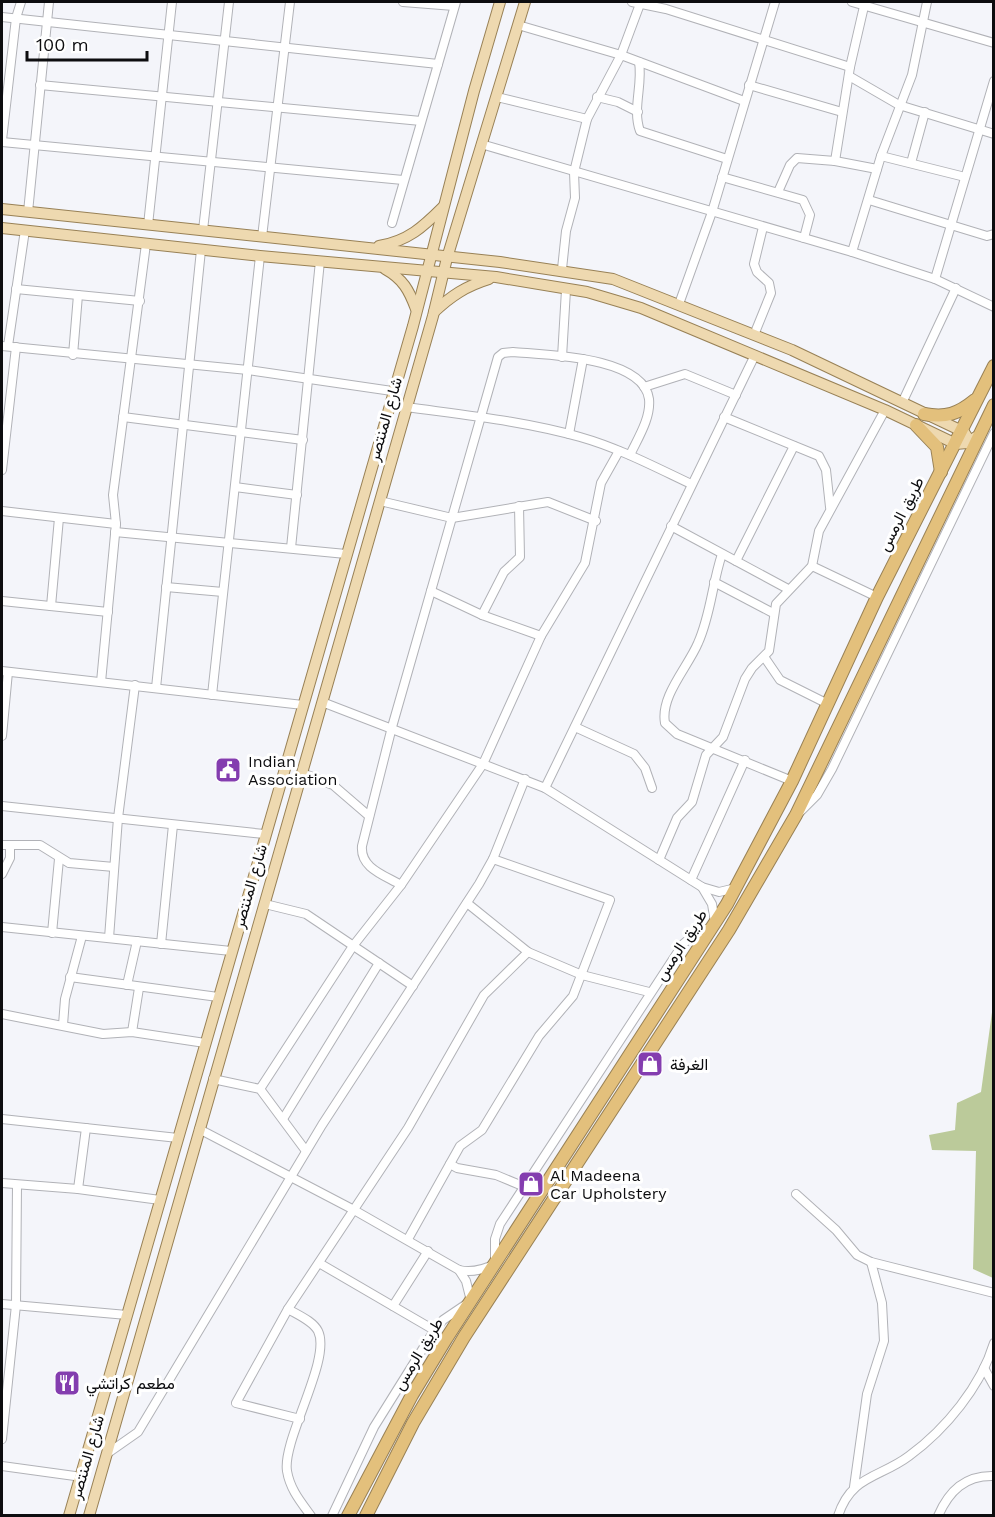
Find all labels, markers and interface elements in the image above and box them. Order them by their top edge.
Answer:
scale bar [27,24,147,62]
text: 100 m [36,34,89,55]
street label: شارع المنتصر [364,375,408,465]
street label: طريق الرمس [874,474,929,555]
place label: Indian Association [248,752,337,789]
public building icon: Indian Association [213,755,243,785]
street label: شارع المنتصر [229,842,273,932]
street label: طريق الرمس [651,906,712,985]
shop icon: الغرفة [635,1049,665,1079]
place label: الغرفة [670,1055,708,1075]
place label: Al Madeena Car Upholstery [550,1166,667,1203]
shop icon: Al Madeena Car Upholstery [516,1169,546,1199]
street label: طريق الرمس [389,1314,448,1394]
restaurant icon: مطعم كراتشي [52,1368,82,1398]
place label: مطعم كراتشي [86,1374,175,1397]
street label: شارع المنتصر [66,1413,110,1503]

